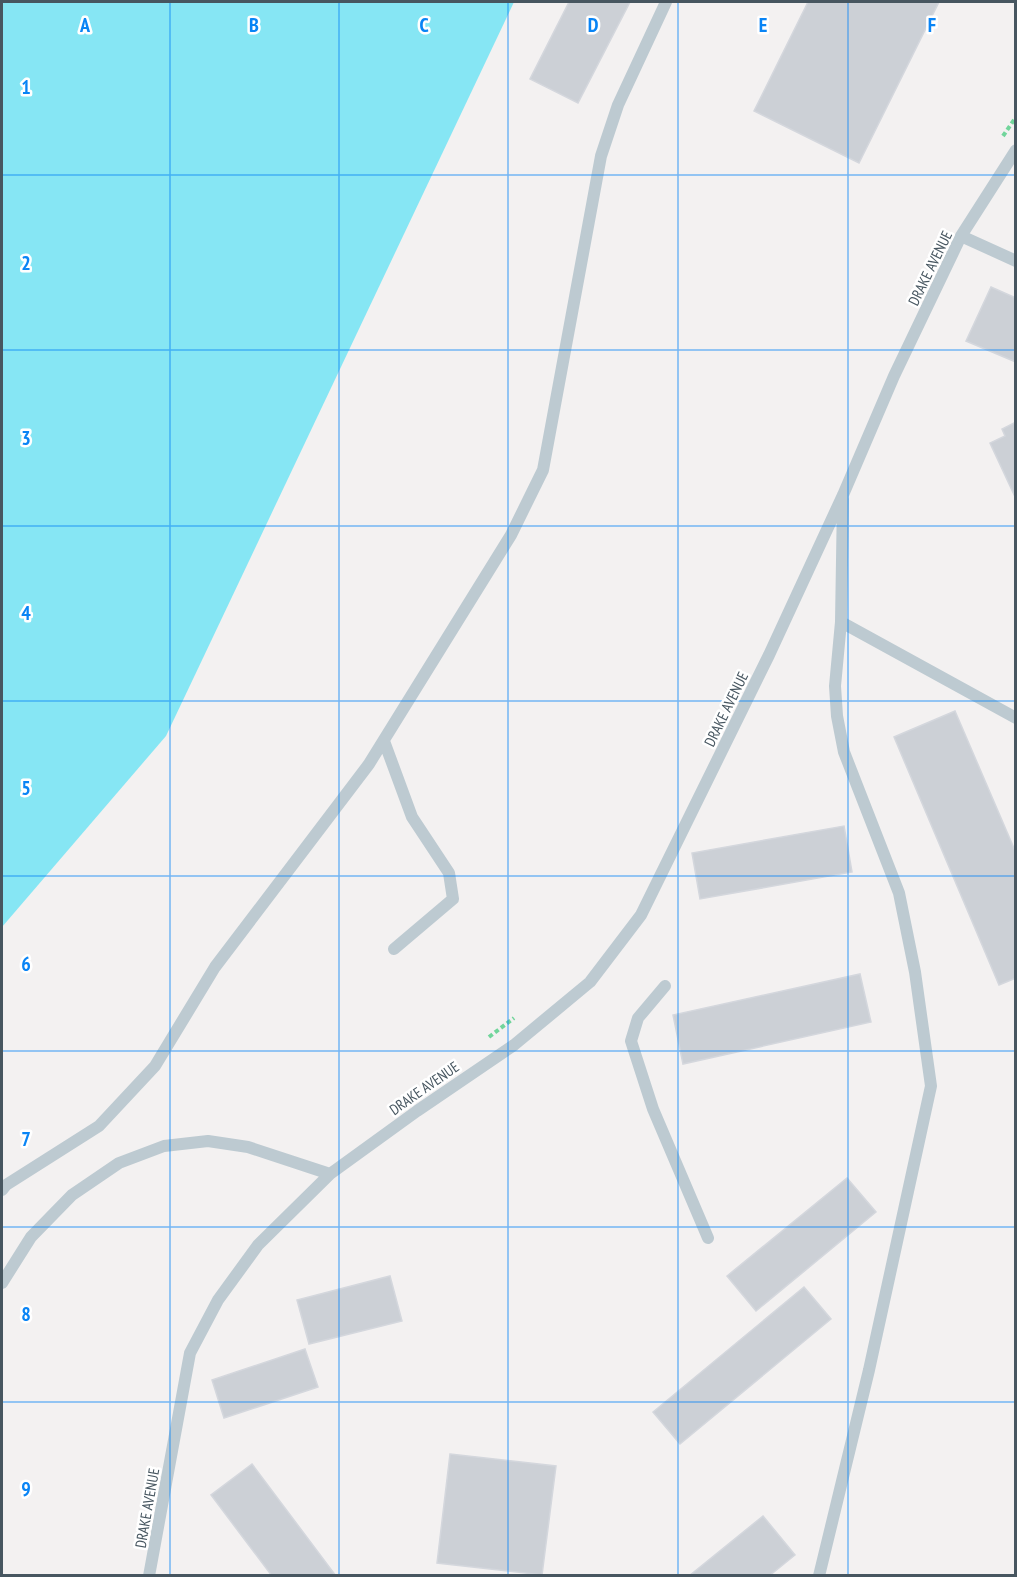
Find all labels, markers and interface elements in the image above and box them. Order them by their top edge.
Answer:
text: A [79,12,91,38]
text: B [249,12,259,38]
text: C [419,12,429,38]
text: D [588,12,599,38]
text: E [759,12,767,38]
text: F [928,12,936,38]
text: 1 [21,74,31,100]
street label: DRAKE AVENUE [904,228,956,308]
text: 2 [21,250,31,276]
text: 3 [21,425,31,451]
text: 4 [21,600,31,626]
street label: DRAKE AVENUE [700,669,752,749]
text: 5 [21,775,31,801]
text: 6 [21,951,31,977]
street label: DRAKE AVENUE [386,1057,462,1119]
text: 7 [21,1126,31,1152]
text: 8 [21,1301,31,1327]
street label: DRAKE AVENUE [131,1467,163,1549]
text: 9 [21,1476,31,1502]

